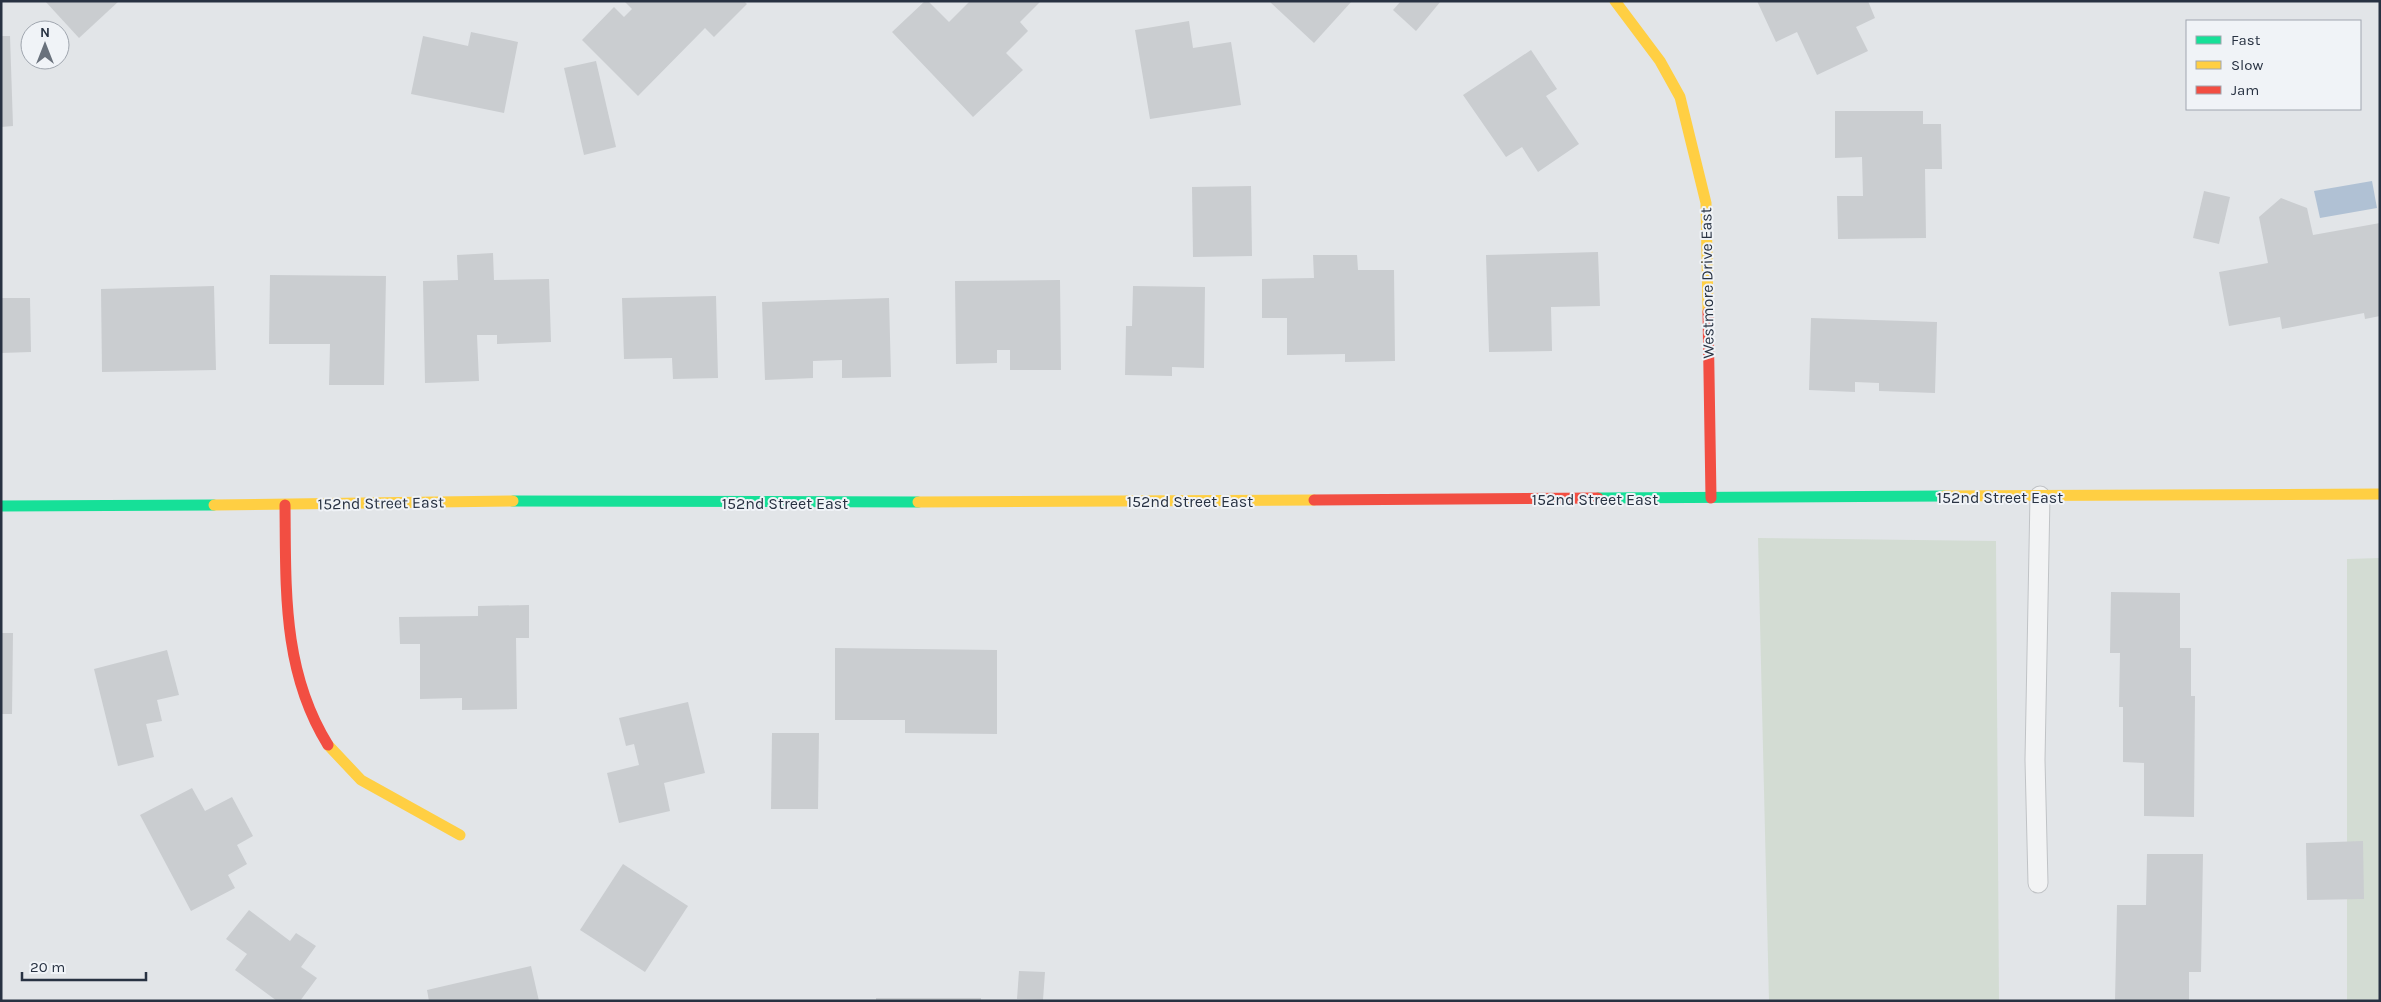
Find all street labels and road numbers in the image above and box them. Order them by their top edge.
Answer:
street label: Westmore Drive East [1696,207,1718,359]
street label: 152nd Street East [1937,488,2063,507]
street label: 152nd Street East [1532,490,1658,509]
street label: 152nd Street East [318,492,444,514]
street label: 152nd Street East [1127,492,1253,511]
street label: 152nd Street East [722,494,848,513]

